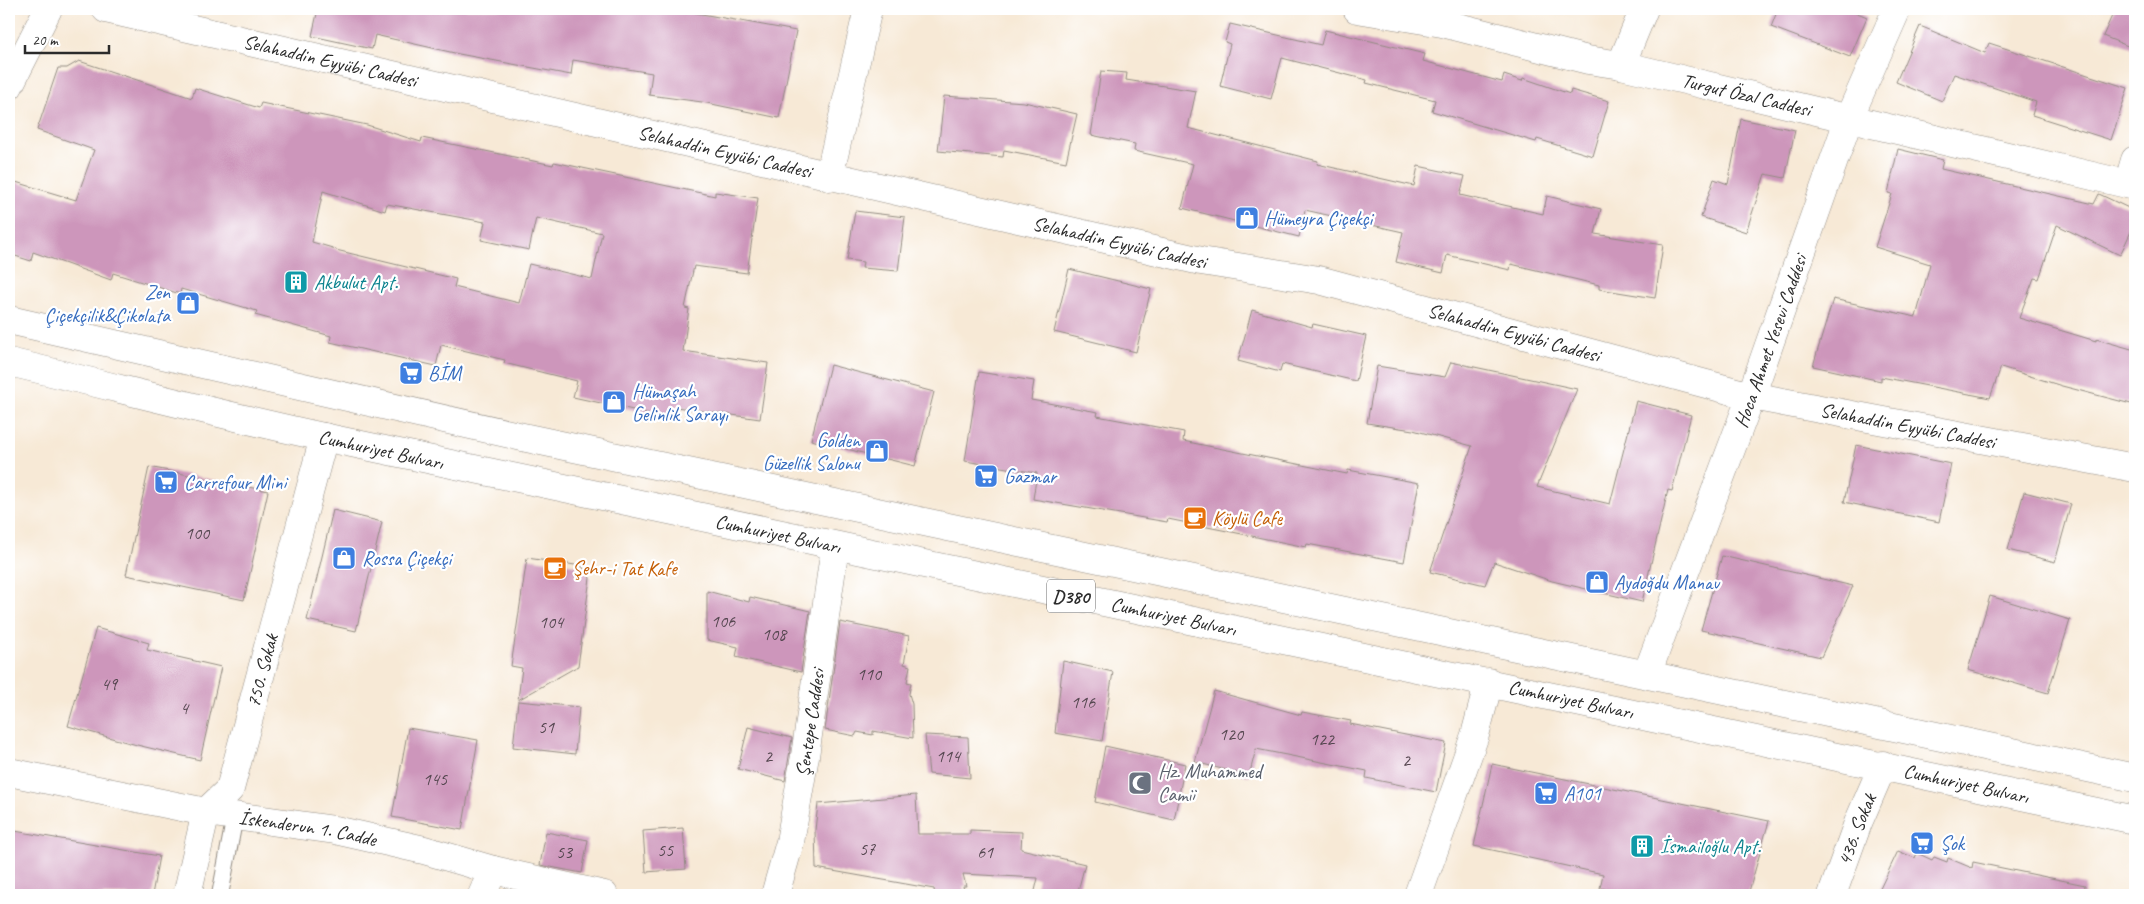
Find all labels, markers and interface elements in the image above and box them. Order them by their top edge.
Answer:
scale bar [25,22,109,54]
street label: Selahaddin Eyyübi Caddesi [241,29,421,94]
text: 20 m [32,31,59,50]
street label: Turgut Özal Caddesi [1679,68,1815,123]
street label: Selahaddin Eyyübi Caddesi [635,120,816,184]
shop icon: Hümeyra Çiçekçi [1234,205,1260,231]
place label: Hümeyra Çiçekçi [1264,206,1375,231]
street label: Selahaddin Eyyübi Caddesi [1030,211,1210,275]
street label: Hoca Ahmet Yesevi Caddesi [1728,249,1814,431]
building icon: Akbulut Apt. [283,269,309,295]
place label: Akbulut Apt. [314,270,398,295]
place label: Zen Çiçekçilik&Çikolata [45,280,171,328]
shop icon: Zen Çiçekçilik&Çikolata [175,290,201,316]
street label: Selahaddin Eyyübi Caddesi [1425,298,1605,368]
supermarket icon: BİM [398,360,424,386]
place label: BİM [428,361,462,386]
place label: Hümaşah Gelinlik Sarayı [632,379,729,427]
shop icon: Hümaşah Gelinlik Sarayı [601,389,627,415]
street label: Selahaddin Eyyübi Caddesi [1818,397,1999,455]
street label: Cumhuriyet Bulvarı [316,424,447,476]
place label: Golden Güzellik Salonu [763,428,862,476]
shop icon: Golden Güzellik Salonu [864,438,890,464]
supermarket icon: Gazmar [973,463,999,489]
place label: Gazmar [1004,464,1058,489]
supermarket icon: Carrefour Mini [153,469,179,495]
place label: Carrefour Mini [184,470,289,495]
cafe icon: Köylü Cafe [1182,505,1208,531]
place label: Köylü Cafe [1212,506,1283,531]
street label: Cumhuriyet Bulvarı [713,509,844,560]
house number: 100 [185,522,211,544]
shop icon: Rossa Çiçekçi [331,545,357,571]
place label: Rossa Çiçekçi [362,546,453,571]
cafe icon: Şehr-i Tat Kafe [542,555,568,581]
place label: Şehr-i Tat Kafe [572,556,678,581]
shop icon: Aydoğdu Manav [1584,569,1610,595]
place label: Aydoğdu Manav [1614,570,1721,595]
road number: D380 [1047,580,1095,612]
street label: Cumhuriyet Bulvarı [1109,591,1239,642]
house number: 106 [711,610,736,632]
house number: 104 [539,611,565,633]
house number: 108 [762,623,788,645]
street label: 750. Sokak [240,630,284,710]
house number: 110 [857,663,883,685]
street label: Şentepe Caddesi [790,665,831,778]
house number: 49 [101,673,119,695]
street label: Cumhuriyet Bulvarı [1506,674,1637,725]
house number: 116 [1071,691,1096,713]
house number: 4 [180,697,190,719]
house number: 51 [538,716,555,738]
house number: 120 [1219,723,1245,745]
house number: 122 [1310,728,1336,750]
house number: 2 [764,745,774,767]
house number: 114 [936,745,962,767]
house number: 2 [1402,749,1412,771]
street label: Cumhuriyet Bulvarı [1901,758,2032,810]
place label: Hz. Muhammed Camii [1158,759,1265,807]
house number: 145 [423,768,448,790]
mosque icon: Hz. Muhammed Camii [1127,770,1153,796]
supermarket icon: A101 [1533,780,1559,806]
place label: A101 [1564,781,1602,806]
street label: 436. Sokak [1832,788,1883,869]
street label: İskenderun 1. Cadde [237,805,380,852]
supermarket icon: Şok [1909,830,1935,856]
place label: Şok [1940,831,1966,856]
building icon: İsmailoğlu Apt. [1629,833,1655,859]
place label: İsmailoğlu Apt. [1660,834,1761,859]
house number: 57 [859,838,876,860]
house number: 55 [657,839,674,861]
house number: 53 [556,841,574,863]
house number: 61 [977,841,994,863]

